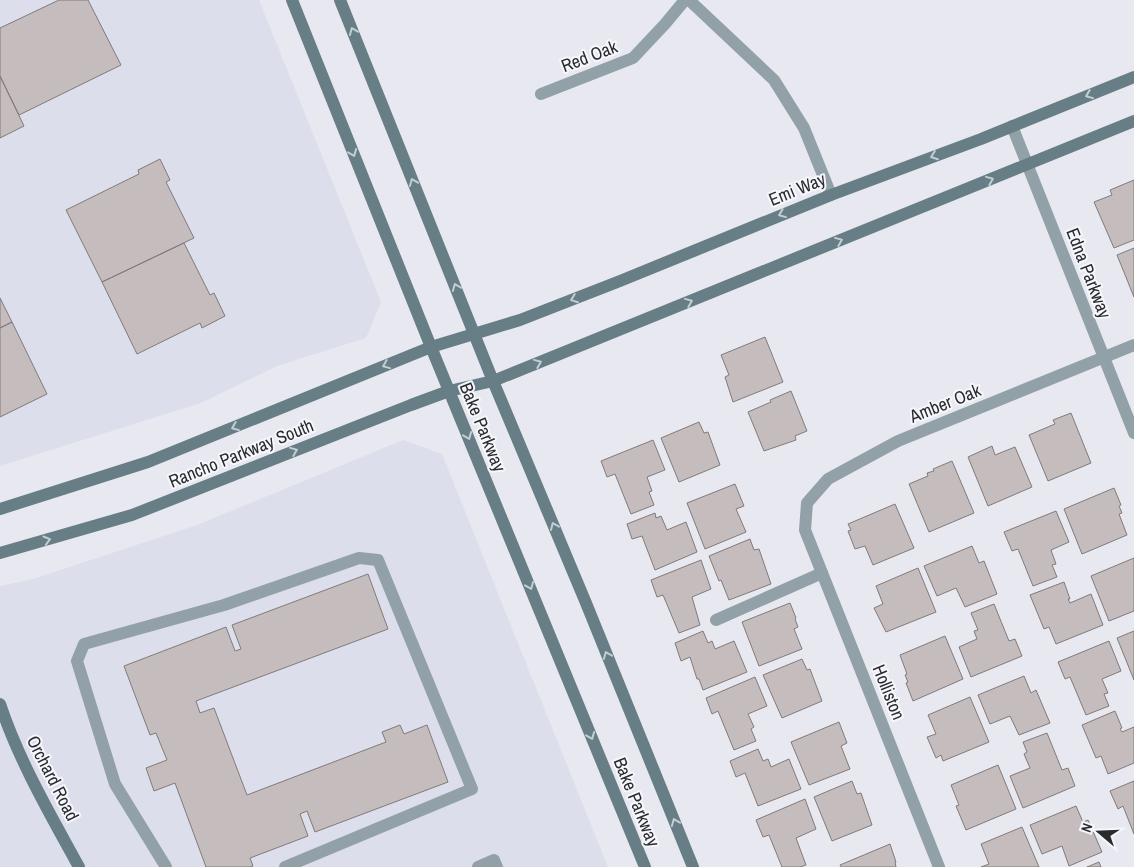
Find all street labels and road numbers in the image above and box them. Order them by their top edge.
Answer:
street label: Red Oak [557,34,621,78]
street label: Emi Way [765,166,830,212]
street label: Edna Parkway [1060,224,1118,322]
street label: Amber Oak [905,377,985,429]
street label: Bake Parkway [454,379,512,476]
street label: Rancho Parkway South [165,413,317,493]
street label: Holliston [867,661,911,723]
street label: Orchard Road [21,731,85,825]
street label: Bake Parkway [608,754,666,851]

